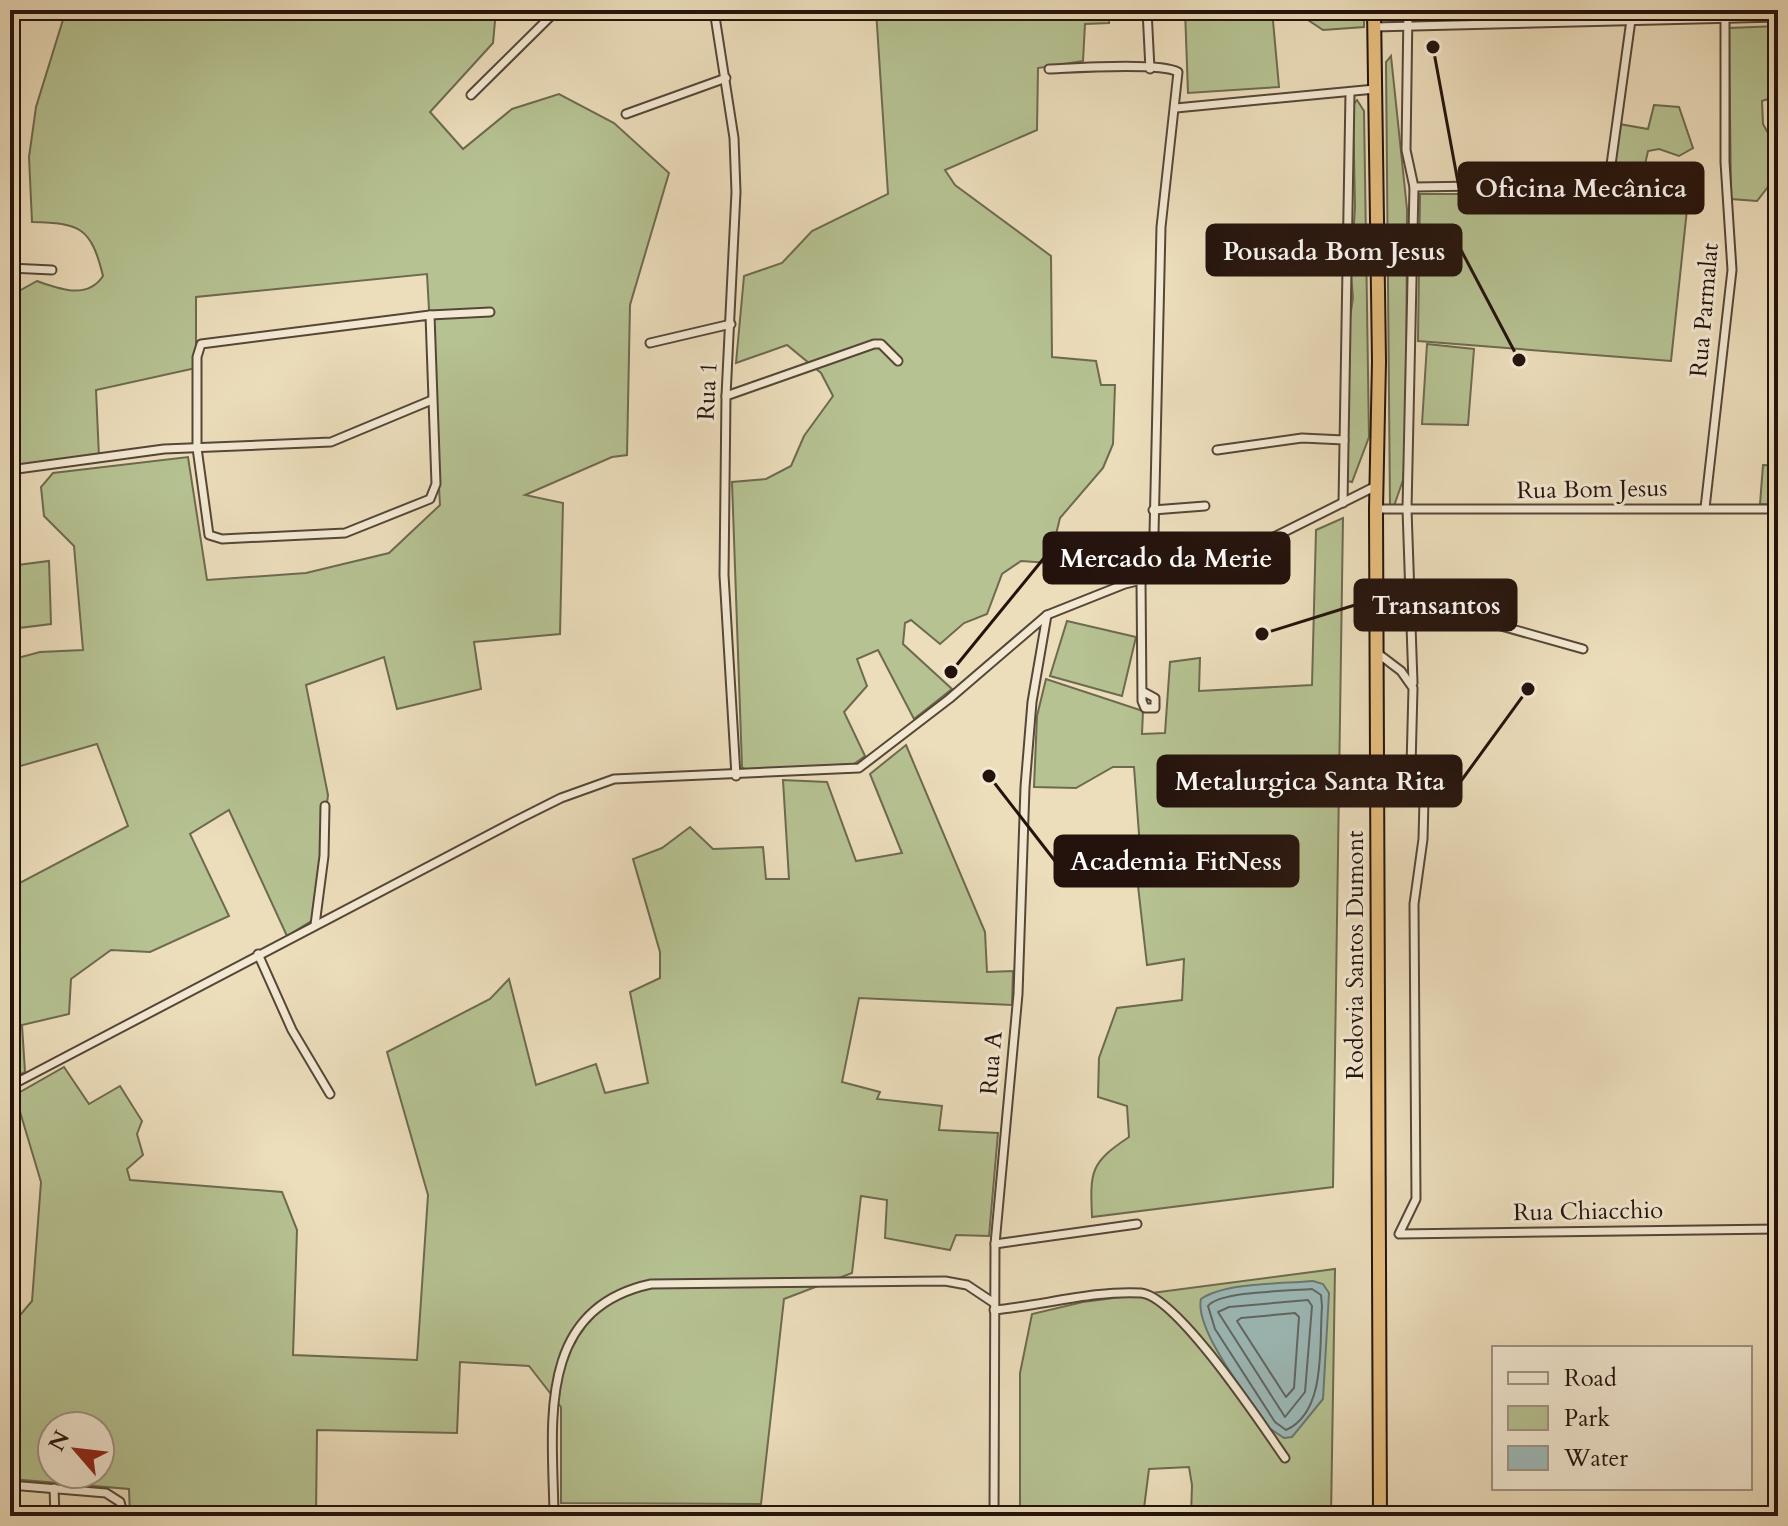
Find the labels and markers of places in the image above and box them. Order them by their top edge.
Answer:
callout: Oficina Mecânica [1459,163,1703,213]
callout: Pousada Bom Jesus [1207,225,1461,275]
callout: Mercado da Merie [1044,533,1289,583]
callout: Transantos [1355,580,1516,630]
callout: Metalurgica Santa Rita [1158,756,1461,806]
callout: Academia FitNess [1055,836,1298,886]

